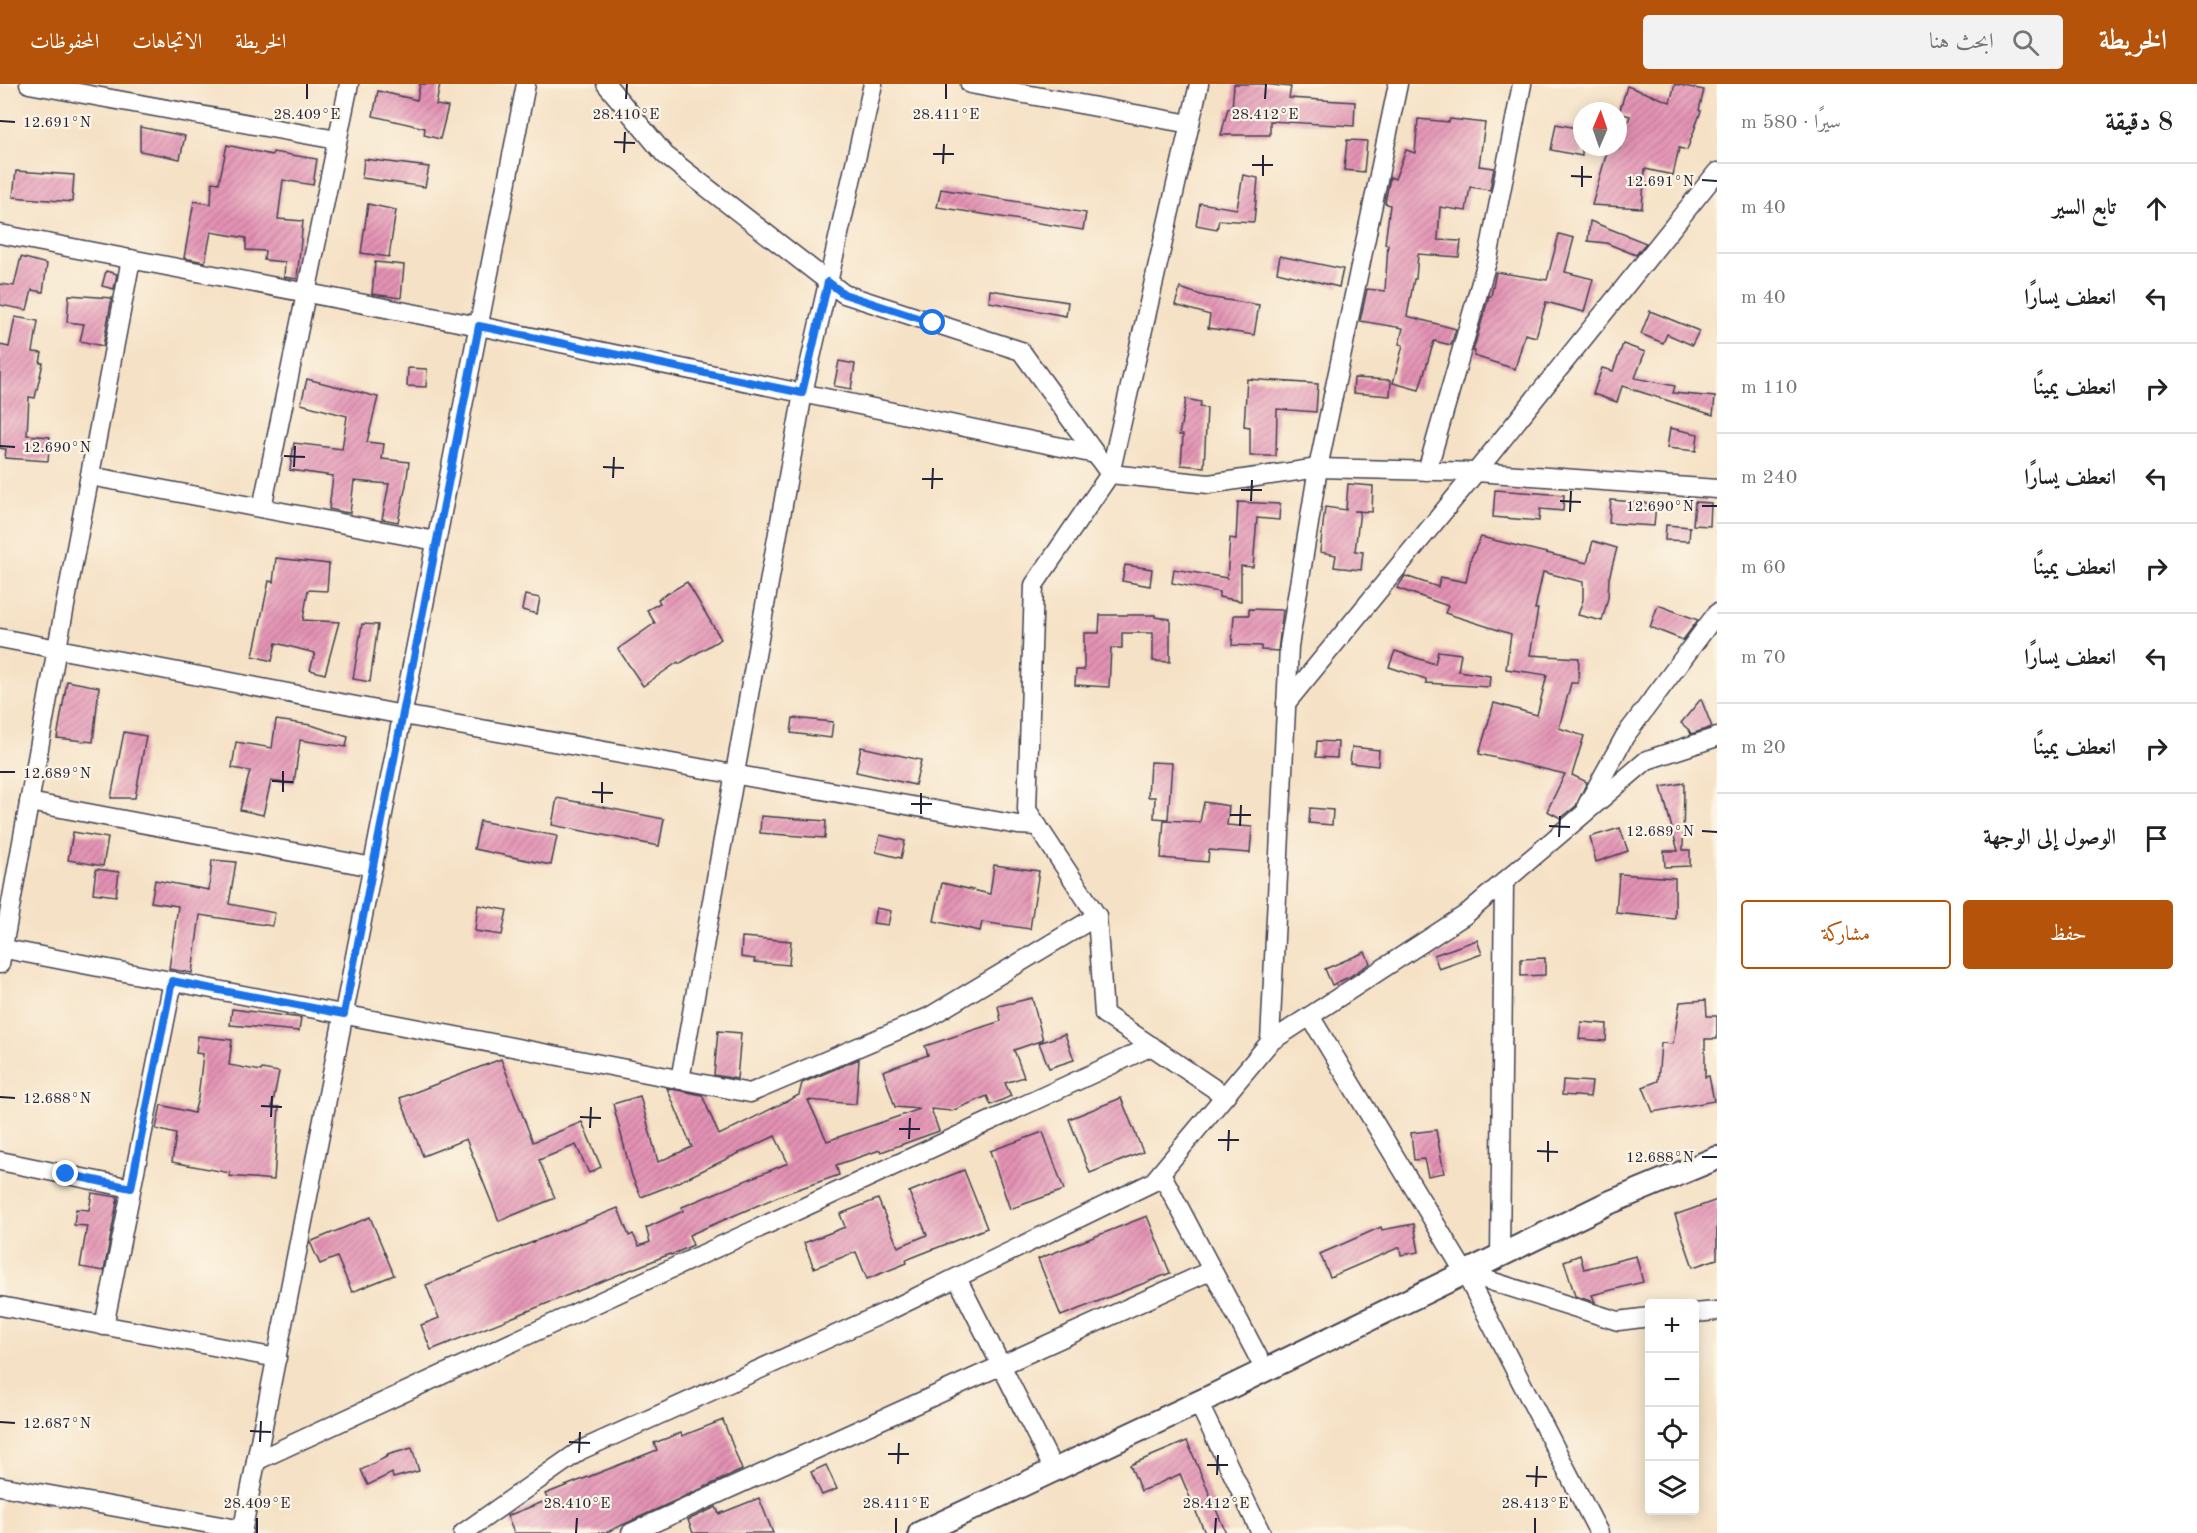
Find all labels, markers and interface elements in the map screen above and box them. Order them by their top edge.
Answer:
search box [1643,15,2063,69]
icon: search [2009,26,2042,59]
text: الخريطة [2099,28,2167,56]
text: ابحث هنا [1929,31,1994,53]
text: المحفوظات [30,32,99,53]
text: الاتجاهات [132,32,202,53]
text: الخريطة [235,32,286,53]
north arrow [1573,102,1627,156]
text: 28.409°E [274,108,340,123]
text: 28.410°E [593,108,659,123]
text: 28.411°E [913,108,979,123]
text: 28.412°E [1232,108,1298,123]
text: 8 دقيقة [2105,110,2173,136]
text: سيرًا · 580 m [1741,113,1841,133]
text: 12.691°N [23,116,91,131]
text: 12.691°N [1626,175,1694,190]
icon: ahead [2140,192,2173,225]
text: تابع السير [2052,197,2116,219]
text: 40 m [1741,198,1786,218]
icon: left [2140,282,2173,315]
text: انعطف يسارًا [2024,287,2116,309]
text: 40 m [1741,288,1786,308]
route start [919,309,945,335]
icon: right [2140,372,2173,405]
text: انعطف يمينًا [2033,377,2116,399]
text: 110 m [1741,378,1797,398]
text: 12.690°N [23,441,91,456]
icon: left [2140,462,2173,495]
text: انعطف يسارًا [2024,467,2116,489]
text: 240 m [1741,468,1797,488]
text: 12.690°N [1626,500,1694,515]
icon: right [2140,552,2173,585]
text: انعطف يمينًا [2033,557,2116,579]
text: 60 m [1741,558,1786,578]
icon: left [2140,642,2173,675]
text: انعطف يسارًا [2024,647,2116,669]
text: 70 m [1741,648,1786,668]
icon: right [2140,732,2173,765]
text: انعطف يمينًا [2033,737,2116,759]
text: 20 m [1741,738,1786,758]
text: 12.689°N [23,767,91,782]
icon: arrive [2140,822,2173,855]
text: 12.689°N [1626,825,1694,840]
text: الوصول إلى الوجهة [1983,827,2116,849]
button: مشاركة [1741,900,1951,969]
button: حفظ [1963,900,2173,969]
text: 12.688°N [23,1092,91,1107]
text: 12.688°N [1626,1151,1694,1166]
route end [52,1160,78,1186]
map controls [1645,1299,1699,1515]
button: + [1645,1299,1699,1353]
button: − [1645,1353,1699,1407]
button: locate [1645,1407,1699,1461]
text: 12.687°N [23,1417,91,1432]
button: layers [1645,1461,1699,1515]
text: 28.409°E [224,1497,290,1512]
text: 28.410°E [544,1497,610,1512]
text: 28.411°E [863,1497,929,1512]
text: 28.412°E [1183,1497,1249,1512]
text: 28.413°E [1502,1497,1568,1512]

